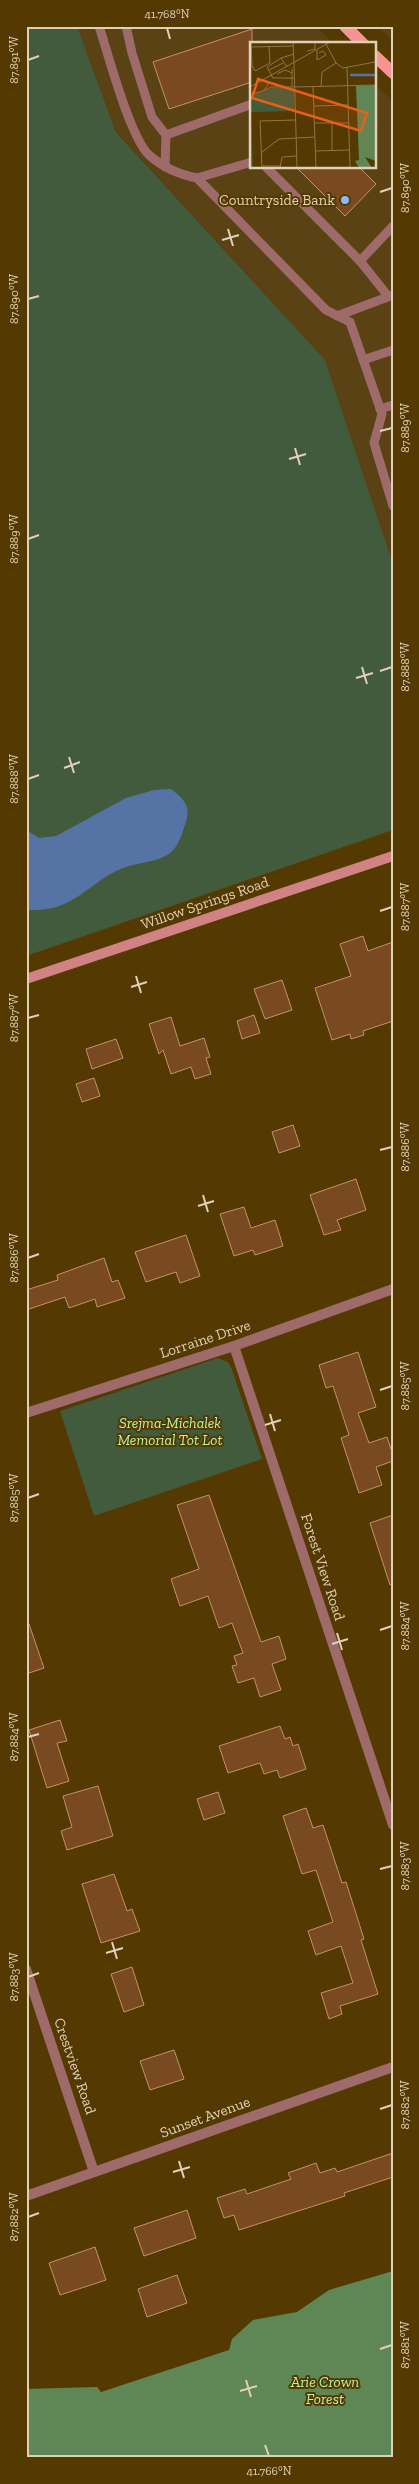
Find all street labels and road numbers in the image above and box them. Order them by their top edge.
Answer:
street label: Willow Springs Road [139,872,272,933]
street label: Lorraine Drive [157,1316,253,1362]
street label: Forest View Road [297,1511,349,1624]
street label: Crestview Road [50,2015,100,2117]
street label: Sunset Avenue [157,2092,253,2142]

